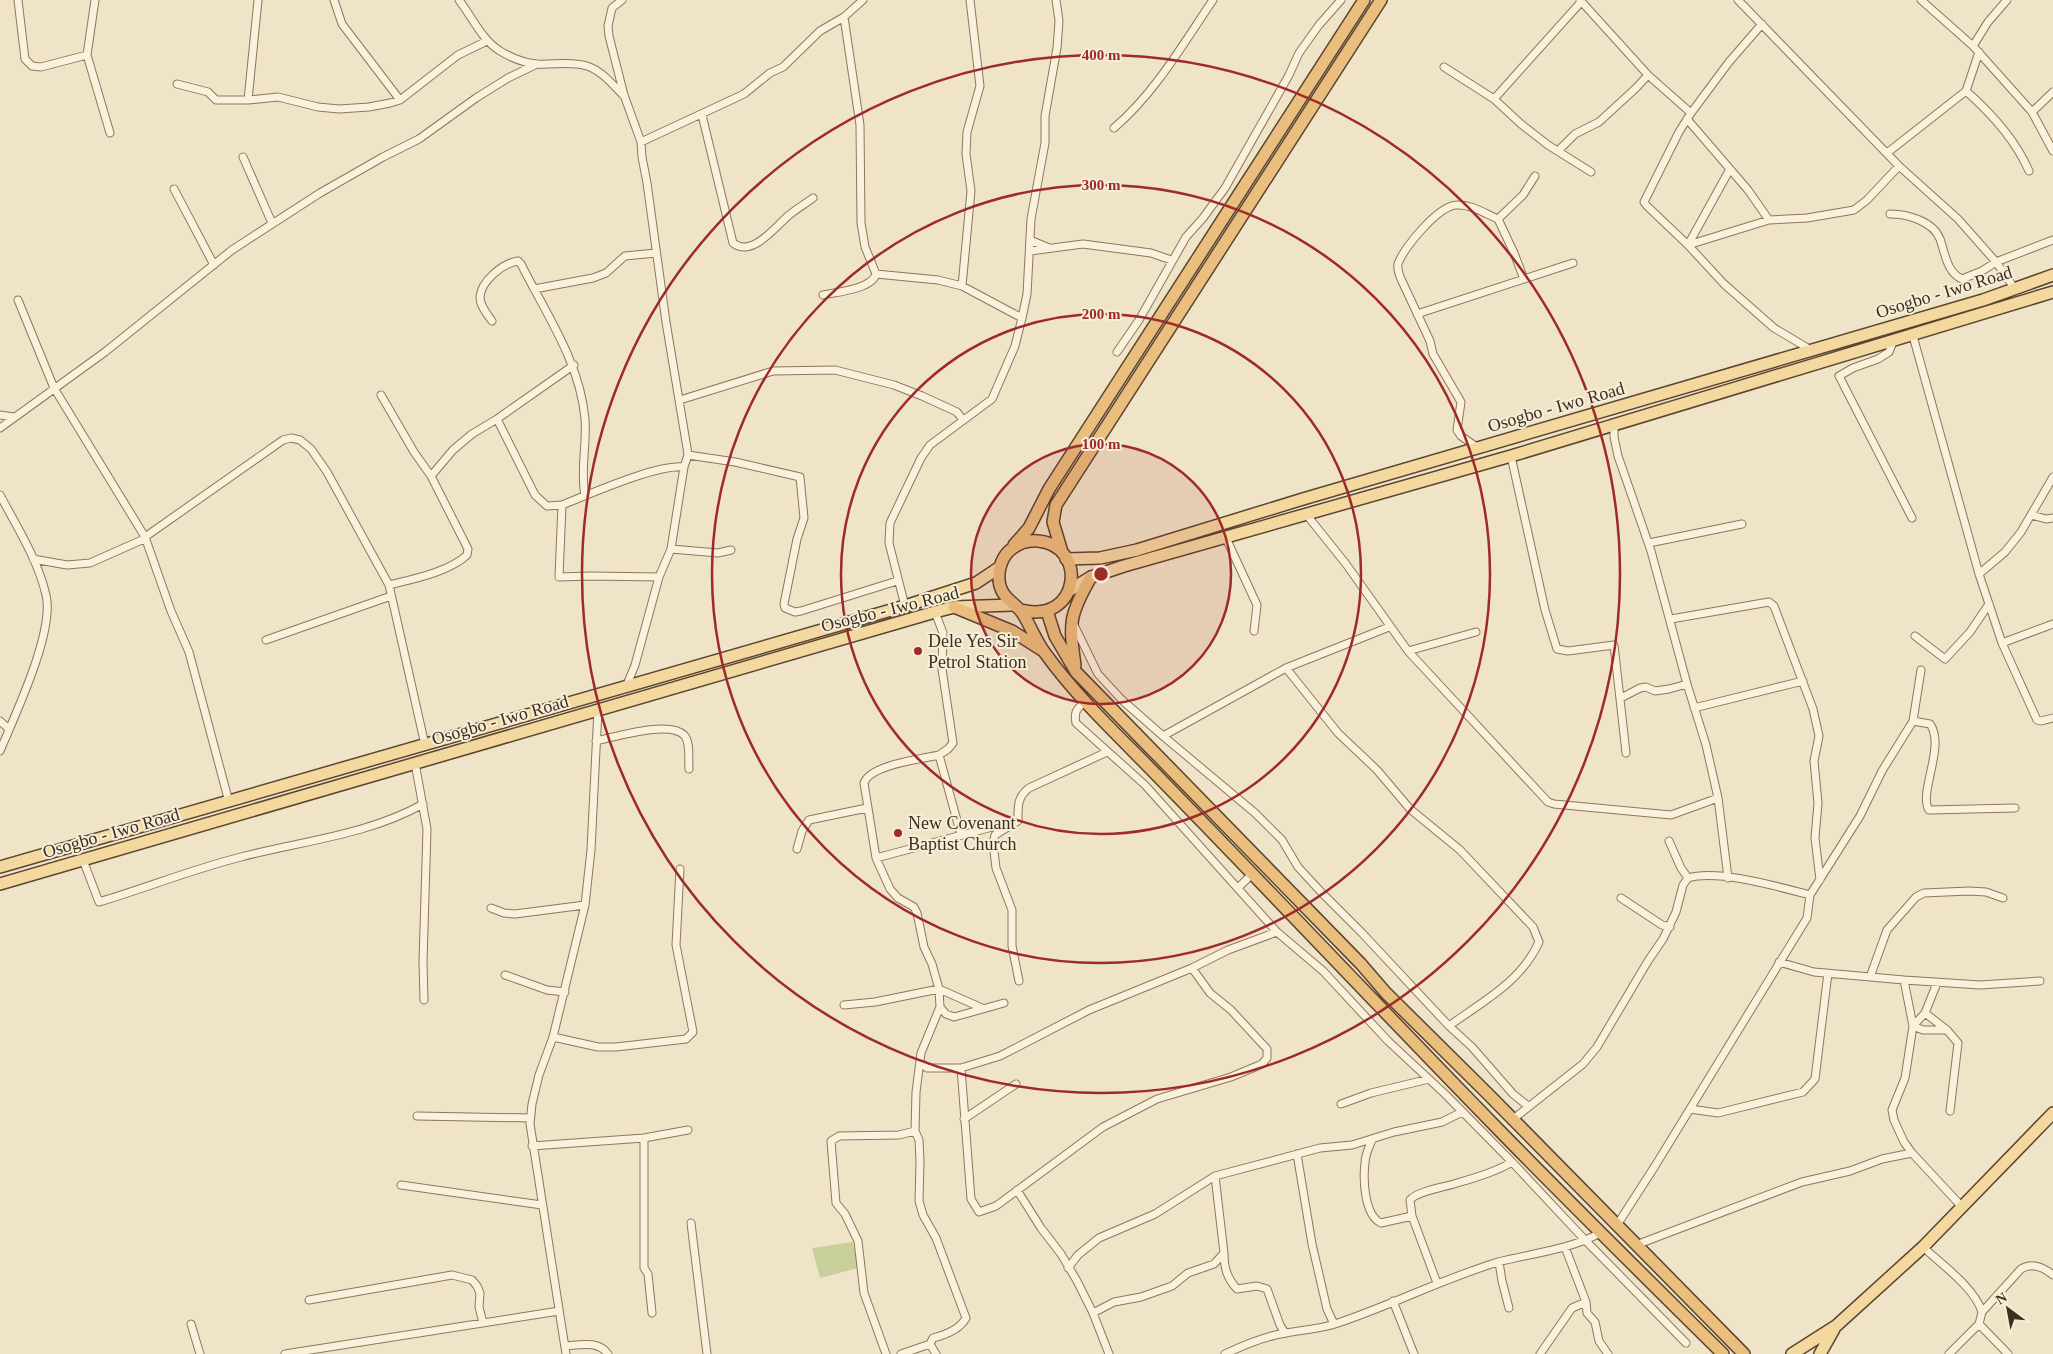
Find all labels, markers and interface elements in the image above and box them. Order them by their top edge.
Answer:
text: 400 m [1082,47,1121,63]
text: 300 m [1082,177,1121,193]
street label: Osogbo - Iwo Road [1873,262,2015,322]
text: 200 m [1082,306,1121,322]
street label: Osogbo - Iwo Road [1485,378,1627,436]
text: 100 m [1082,436,1121,452]
centre of rings [1092,565,1110,583]
street label: Osogbo - Iwo Road [819,582,961,636]
place label: Dele Yes Sir Petrol Station [928,631,1027,672]
marker: Dele Yes Sir Petrol Station [912,645,924,657]
street label: Osogbo - Iwo Road [429,691,571,749]
street label: Osogbo - Iwo Road [40,804,182,862]
place label: New Covenant Baptist Church [908,813,1017,854]
marker: New Covenant Baptist Church [892,827,904,839]
north arrow [1983,1284,2033,1334]
text: N [1993,1289,2010,1307]

